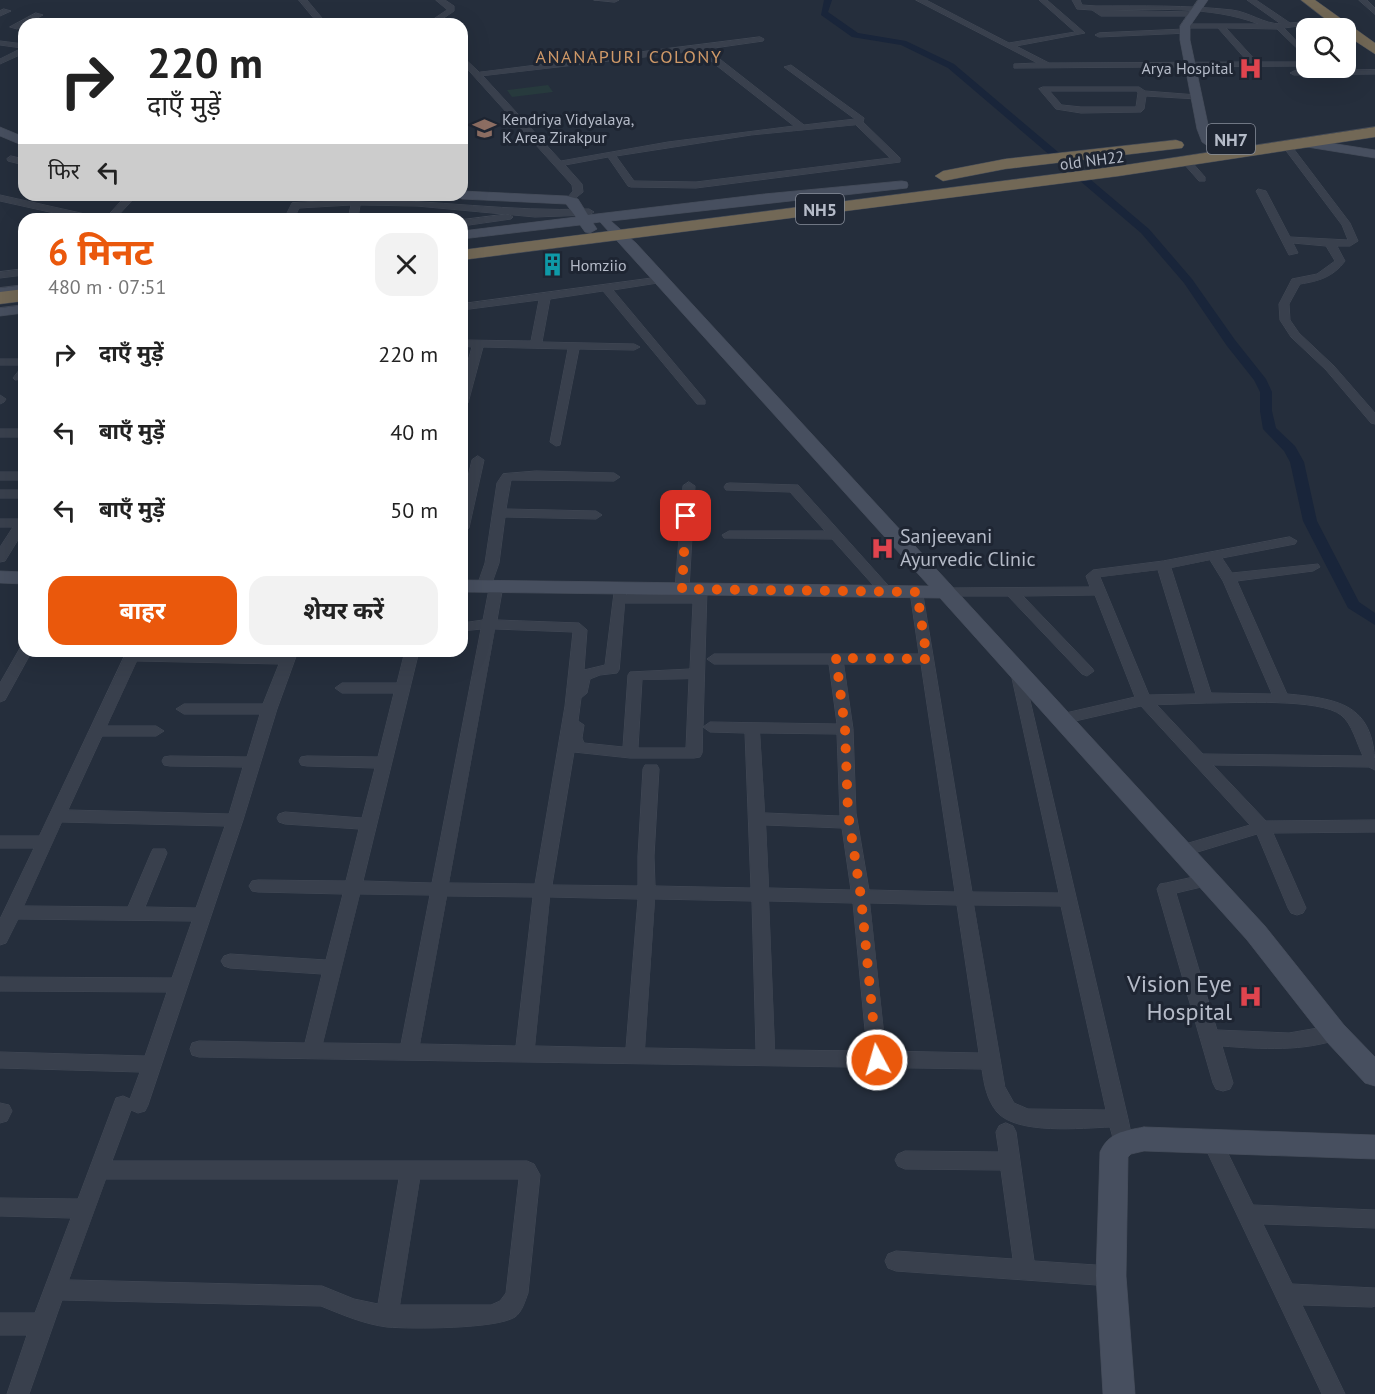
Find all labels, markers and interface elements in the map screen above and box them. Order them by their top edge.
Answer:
map controls [1296,18,1356,78]
button: search [1296,18,1356,78]
text: 220 m [147,35,263,90]
icon: right [48,42,126,120]
district label: ANANAPURI COLONY [535,45,723,68]
hospital icon: Arya Hospital [1238,55,1264,81]
place label: Arya Hospital [1141,58,1233,78]
text: दाएँ मुड़ें [147,88,221,122]
place label: Kendriya Vidyalaya, K Area Zirakpur [502,109,634,147]
school or university icon: Kendriya Vidyalaya, K Area Zirakpur [471,115,497,141]
road number: NH7 [1207,124,1255,154]
street label: old NH22 [1058,146,1126,174]
icon: left [92,156,125,189]
text: फिर [48,157,80,185]
road number: NH5 [796,194,844,224]
text: 6 मिनट [48,228,153,275]
button: close [375,233,438,296]
building icon: Homziio [539,252,565,278]
place label: Homziio [570,255,627,275]
text: 480 m · 07:51 [48,274,166,300]
icon: right [48,338,81,371]
text: दाएँ मुड़ें [99,339,164,367]
text: 220 m [378,340,438,368]
icon: left [48,416,81,449]
text: बाएँ मुड़ें [99,417,165,445]
text: 40 m [390,418,438,446]
pin [660,490,711,541]
icon: left [48,494,81,527]
text: बाएँ मुड़ें [99,495,165,523]
text: 50 m [390,496,438,524]
icon: arrive [669,499,702,532]
place label: Sanjeevani Ayurvedic Clinic [900,523,1035,572]
hospital icon: Sanjeevani Ayurvedic Clinic [869,535,895,561]
button: बाहर [48,576,237,645]
button: शेयर करें [249,576,438,645]
place label: Vision Eye Hospital [1126,968,1232,1027]
hospital icon: Vision Eye Hospital [1237,984,1263,1010]
position arrow [845,1028,909,1092]

